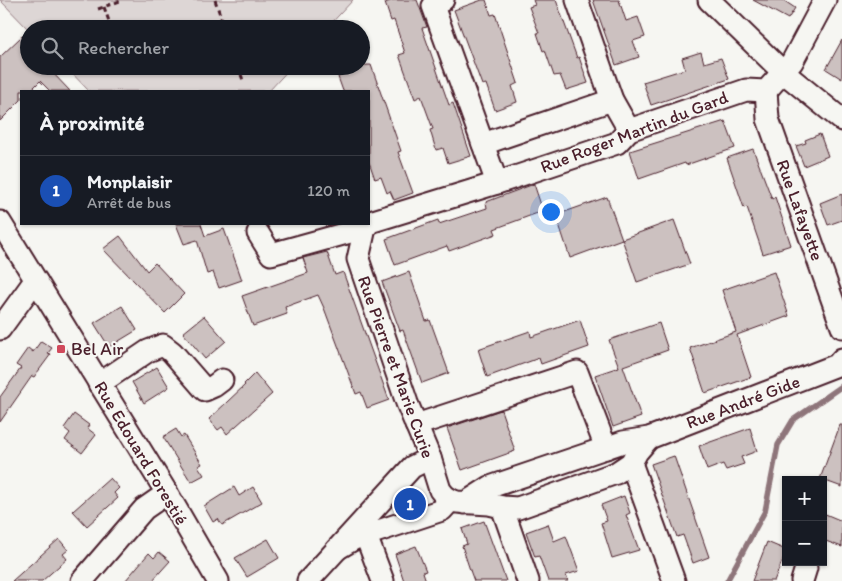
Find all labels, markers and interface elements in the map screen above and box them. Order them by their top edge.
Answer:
search box [20,20,370,75]
icon: search [38,34,66,62]
text: Rechercher [78,36,169,59]
street label: Rue Roger Martin du Gard [537,86,731,178]
text: À proximité [40,110,145,135]
street label: Rue Lafayette [772,156,828,264]
text: Monplaisir [87,170,172,193]
text: 1 [52,181,60,200]
text: 120 m [307,181,350,200]
text: Arrêt de bus [87,193,171,212]
your location [538,199,564,225]
street label: Rue Pierre et Marie Curie [353,273,439,461]
place label: Bel Air [71,338,123,360]
marker: Bel Air [55,343,67,355]
street label: Rue André Gide [683,370,803,434]
street label: Rue Edouard Forestié [89,377,193,529]
map controls [782,476,827,566]
button: + [782,476,827,521]
pin: 1 [394,485,426,523]
button: − [782,521,827,566]

